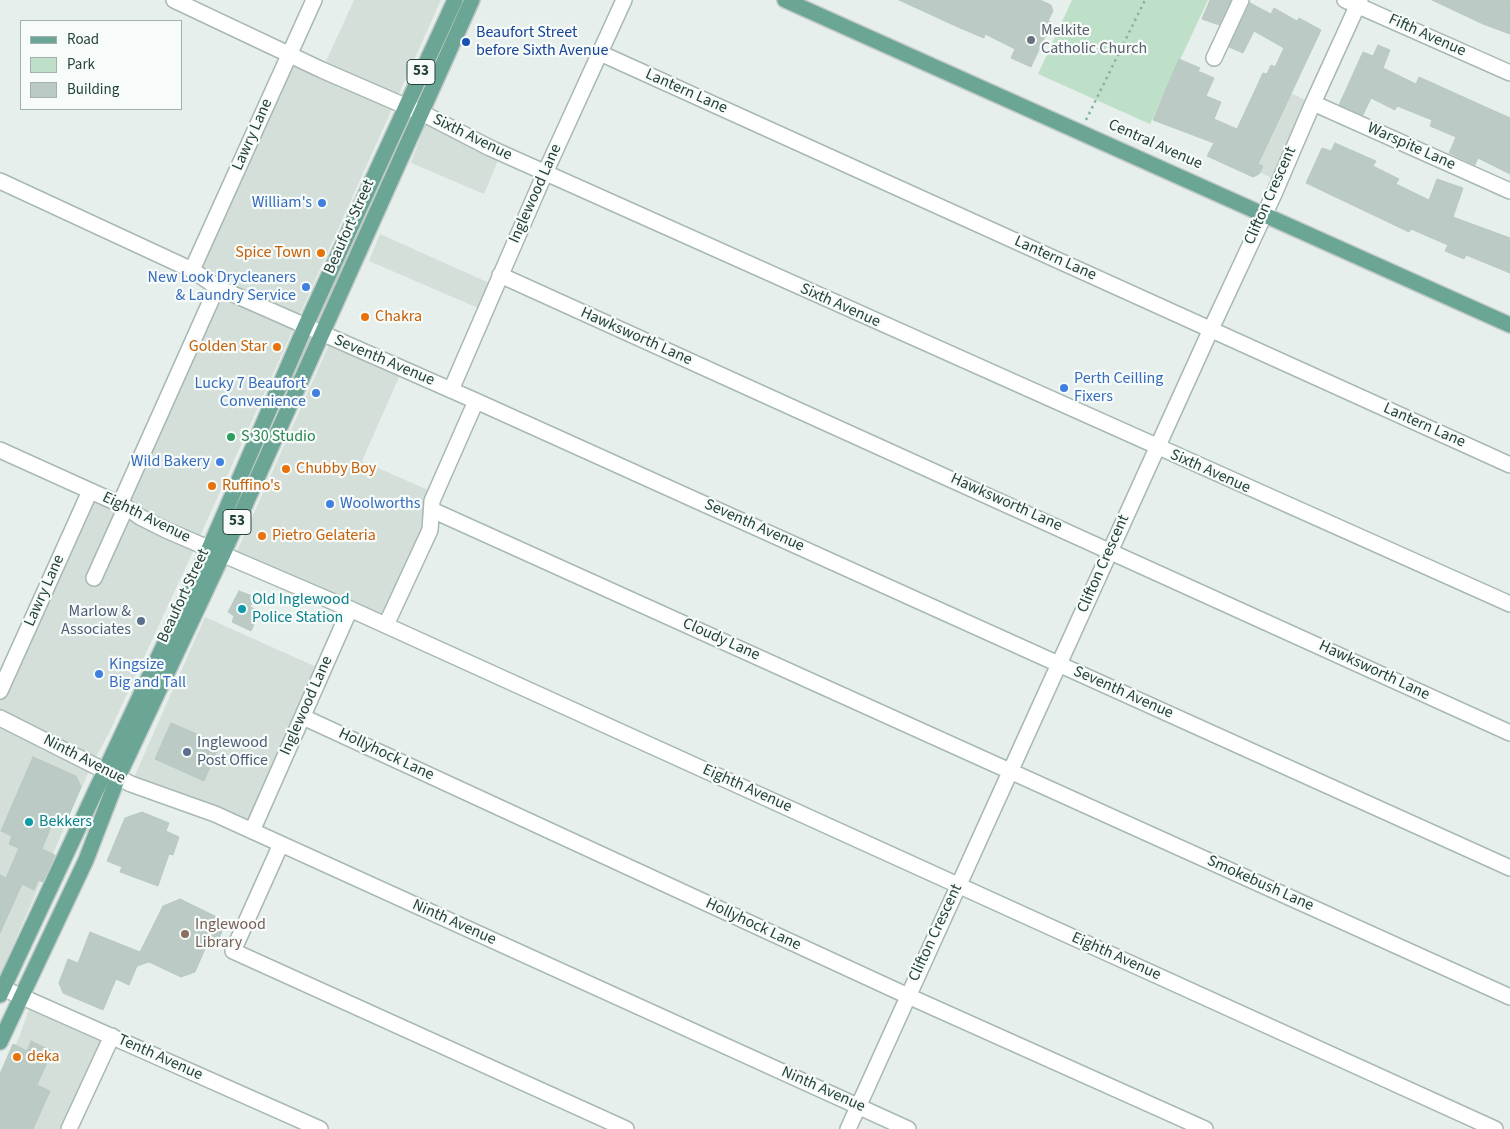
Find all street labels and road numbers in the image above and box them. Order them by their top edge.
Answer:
street label: Fifth Avenue [1385,10,1469,62]
road number: 53 [407,60,435,84]
street label: Lantern Lane [642,65,730,119]
street label: Lawry Lane [229,96,277,174]
street label: Sixth Avenue [429,111,515,165]
street label: Central Avenue [1105,116,1205,174]
street label: Warspite Lane [1364,119,1458,175]
street label: Inglewood Lane [506,141,566,247]
street label: Clifton Crescent [1241,144,1301,248]
street label: Beaufort Street [321,177,379,277]
street label: Lantern Lane [1011,232,1099,286]
street label: Sixth Avenue [797,280,883,332]
street label: Hawksworth Lane [577,304,695,370]
street label: Seventh Avenue [331,331,437,391]
street label: Lantern Lane [1380,399,1468,453]
street label: Sixth Avenue [1167,446,1253,498]
street label: Hawksworth Lane [947,470,1065,536]
street label: Eighth Avenue [99,488,193,548]
street label: Seventh Avenue [701,495,807,557]
road number: 53 [223,510,251,534]
street label: Clifton Crescent [1074,512,1134,616]
street label: Beaufort Street [154,546,214,646]
street label: Lawry Lane [21,552,69,630]
street label: Cloudy Lane [679,614,763,666]
street label: Hawksworth Lane [1316,637,1432,705]
street label: Inglewood Lane [277,653,337,759]
street label: Seventh Avenue [1070,662,1176,724]
street label: Hollyhock Lane [335,725,437,785]
street label: Ninth Avenue [40,731,128,789]
street label: Eighth Avenue [699,761,795,817]
street label: Smokebush Lane [1204,852,1316,916]
street label: Clifton Crescent [905,881,967,985]
street label: Hollyhock Lane [702,895,804,955]
street label: Ninth Avenue [409,896,499,950]
street label: Eighth Avenue [1068,929,1164,985]
street label: Tenth Avenue [115,1031,205,1085]
street label: Ninth Avenue [778,1063,868,1117]

